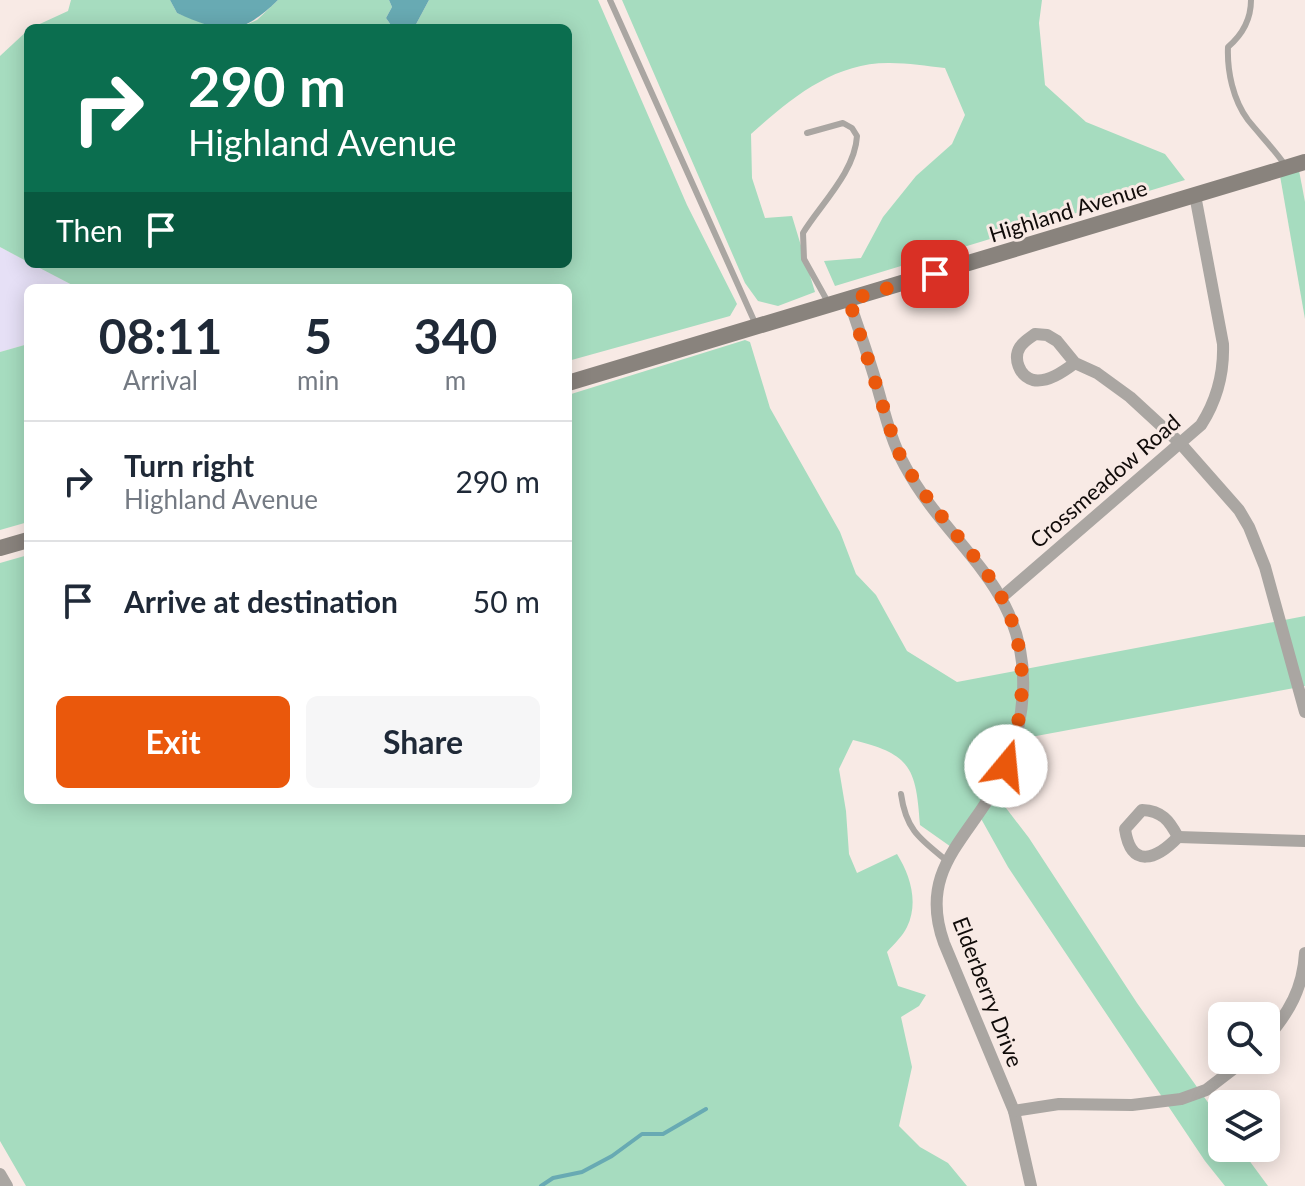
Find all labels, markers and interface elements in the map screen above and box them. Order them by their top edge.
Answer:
text: 290 m [188,52,346,119]
icon: right [56,56,160,160]
text: Highland Avenue [188,120,457,164]
street label: Highland Avenue [985,174,1150,247]
icon: arrive [139,208,183,252]
text: Then [56,212,123,248]
pin [901,240,969,308]
icon: arrive [913,252,957,296]
text: 08:11 [99,307,222,364]
text: 5 [304,307,332,364]
text: 340 [414,307,497,364]
text: Arrival [123,364,198,396]
text: min [297,364,339,396]
text: m [445,364,466,396]
street label: Crossmeadow Road [1024,408,1185,553]
text: Turn right [124,447,254,483]
icon: right [56,459,100,503]
text: 290 m [455,463,540,499]
text: Highland Avenue [124,483,318,515]
icon: arrive [56,579,100,623]
text: Arrive at destination [124,583,398,619]
text: 50 m [473,583,540,619]
button: Exit [56,696,290,788]
button: Share [306,696,540,788]
position arrow [964,724,1048,808]
street label: Elderberry Drive [947,913,1029,1071]
map controls [1208,1002,1280,1162]
button: search [1208,1002,1280,1074]
button: layers [1208,1090,1280,1162]

